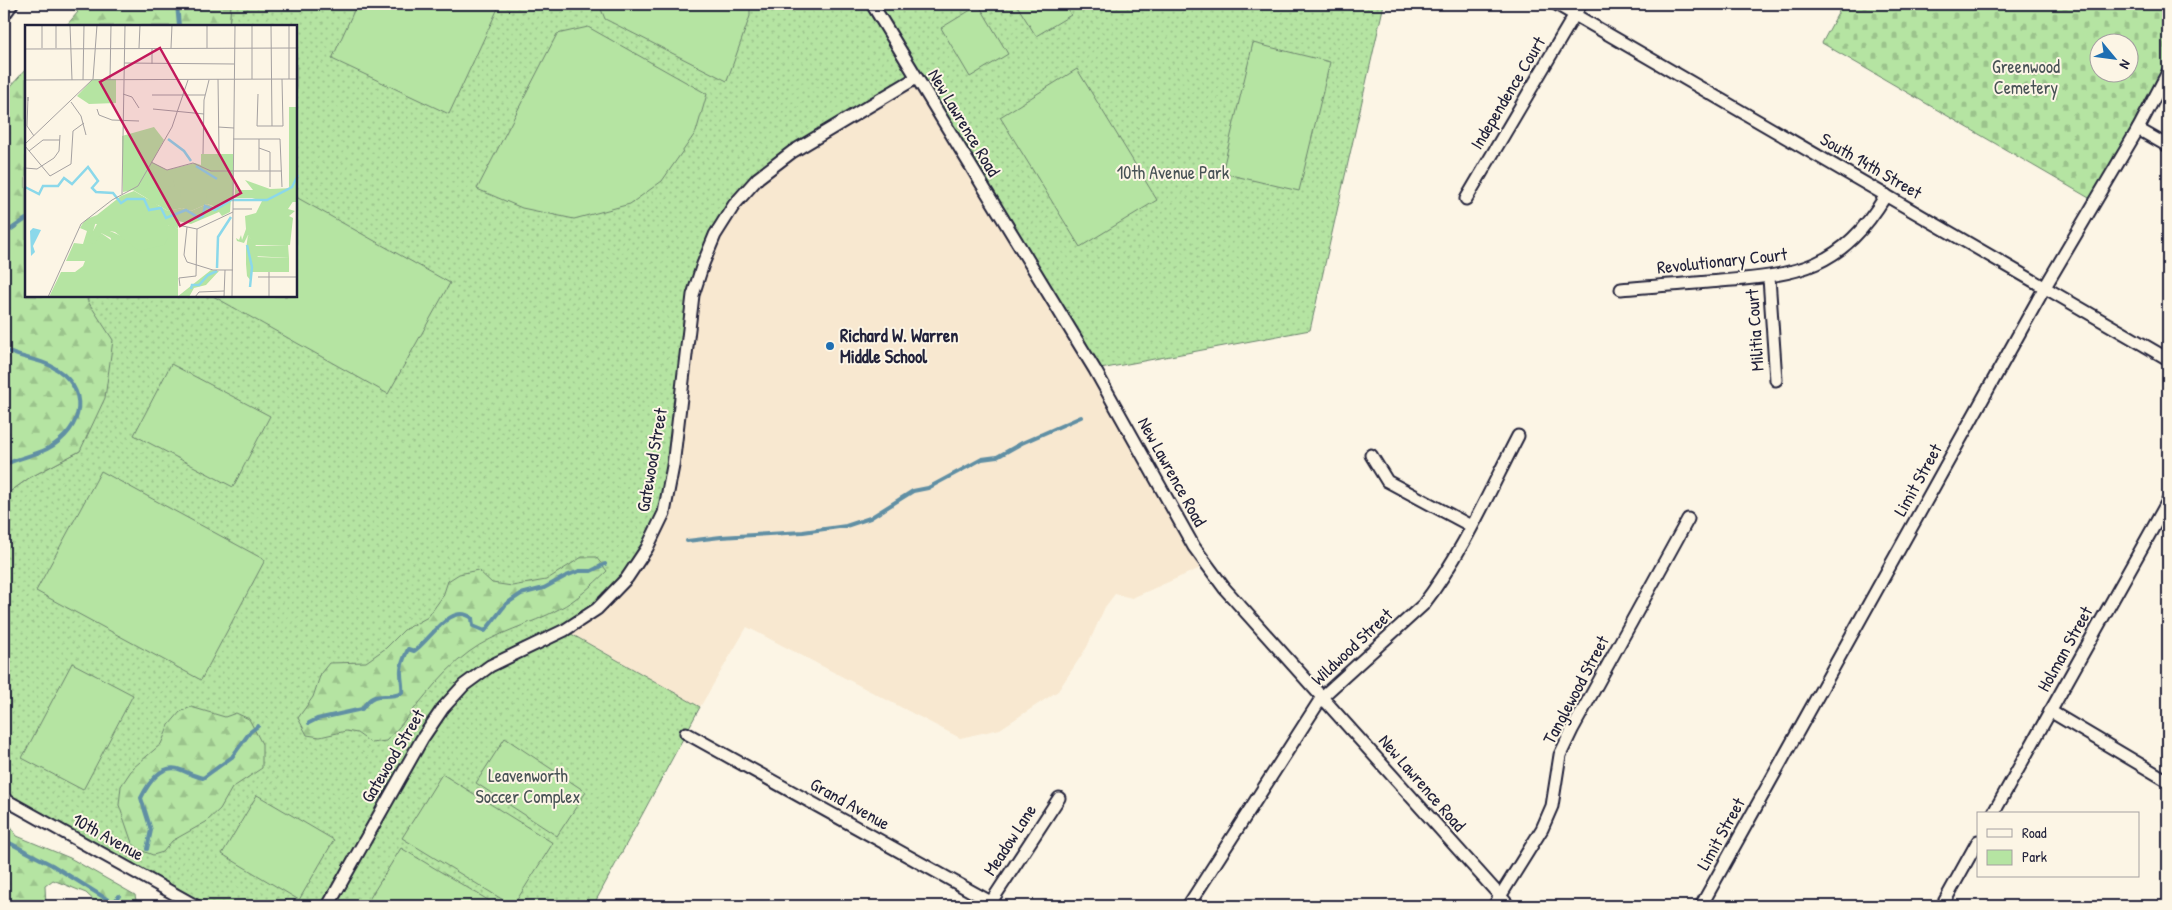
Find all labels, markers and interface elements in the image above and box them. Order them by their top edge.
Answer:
inset map [25,25,298,298]
street label: Independence Court [1464,31,1552,154]
north arrow [2090,32,2140,82]
park label: Greenwood Cemetery [1992,54,2060,100]
text: N [2115,57,2136,73]
street label: New Lawrence Road [922,64,1006,181]
street label: South 14th Street [1816,126,1927,205]
park label: 10th Avenue Park [1117,160,1230,185]
street label: Revolutionary Court [1656,241,1789,280]
street label: Militia Court [1739,287,1770,372]
place label: Richard W. Warren Middle School [840,323,958,369]
marker: Richard W. Warren Middle School [824,340,836,352]
street label: Gatewood Street [630,405,673,514]
street label: New Lawrence Road [1132,413,1213,531]
street label: Limit Street [1887,438,1948,520]
street label: Holman Street [2031,601,2099,696]
street label: Wildwood Street [1306,602,1398,691]
street label: Tanglewood Street [1536,630,1615,748]
street label: Gatewood Street [355,704,431,807]
street label: New Lawrence Road [1373,729,1472,837]
park label: Leavenworth Soccer Complex [476,763,580,809]
street label: Grand Avenue [806,771,895,836]
street label: Limit Street [1690,792,1751,874]
street label: Meadow Lane [977,799,1042,880]
street label: 10th Avenue [68,807,148,866]
legend [1977,812,2140,878]
text: Road [2022,822,2047,843]
text: Park [2022,846,2047,867]

